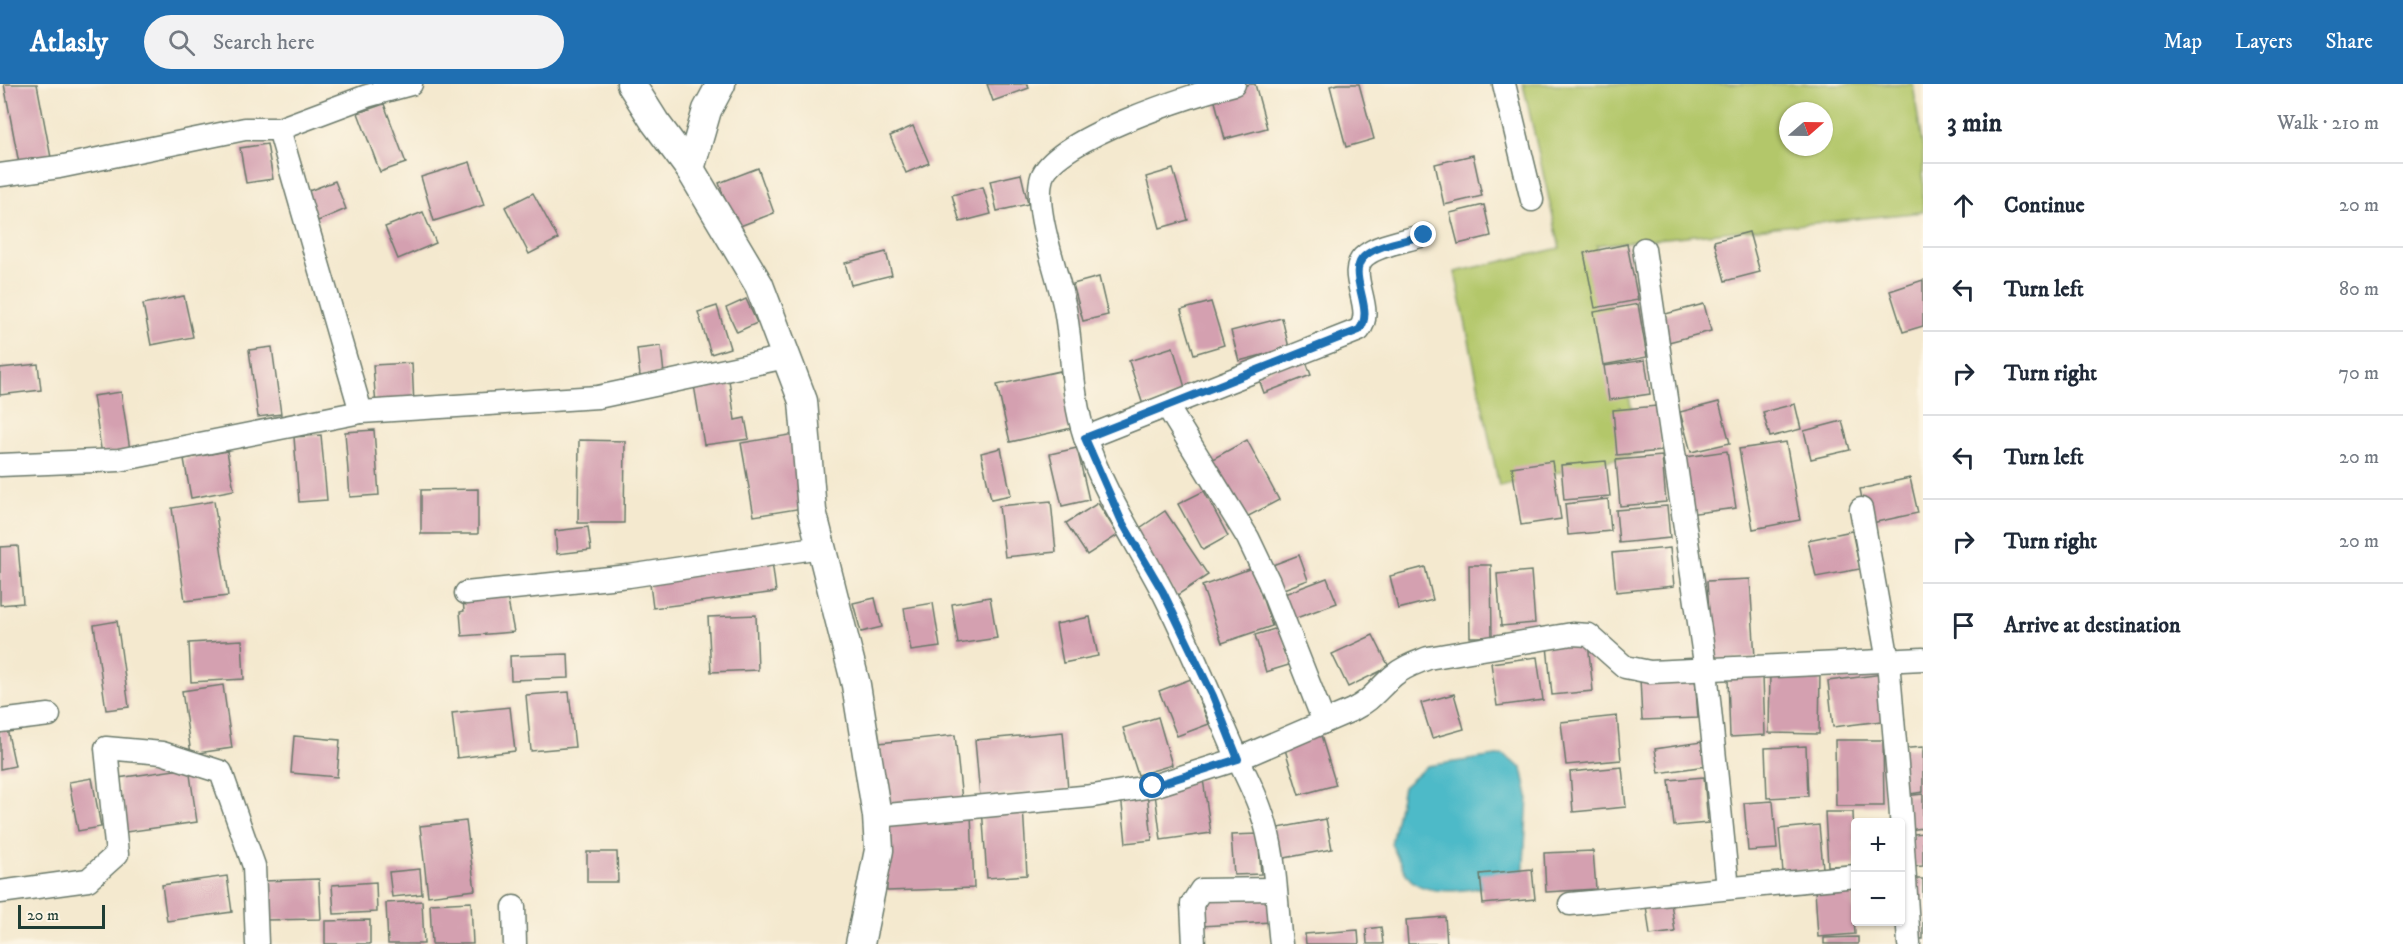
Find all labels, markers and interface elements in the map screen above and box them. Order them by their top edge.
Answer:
search box [144,15,564,69]
text: Atlasly [30,25,108,60]
icon: search [165,26,198,59]
text: Search here [213,29,315,56]
text: Map [2163,29,2202,55]
text: Layers [2235,29,2293,55]
text: Share [2326,29,2373,55]
north arrow [1779,102,1833,156]
text: 3 min [1947,107,2002,140]
text: Walk · 210 m [2277,111,2379,136]
icon: ahead [1947,189,1980,222]
text: Continue [2004,192,2085,219]
text: 20 m [2339,193,2379,218]
route end [1410,221,1436,247]
icon: left [1947,273,1980,306]
text: Turn left [2004,276,2084,303]
text: 80 m [2339,277,2379,302]
icon: right [1947,357,1980,390]
text: Turn right [2004,360,2097,387]
text: 70 m [2338,361,2379,386]
icon: left [1947,441,1980,474]
text: Turn left [2004,444,2084,471]
text: 20 m [2339,445,2379,470]
icon: right [1947,525,1980,558]
text: Turn right [2004,528,2097,555]
text: 20 m [2339,529,2379,554]
icon: arrive [1947,609,1980,642]
text: Arrive at destination [2004,612,2181,639]
route start [1139,772,1165,798]
map controls [1851,818,1905,926]
button: + [1851,818,1905,872]
button: − [1851,872,1905,926]
scale bar [18,902,105,930]
text: 20 m [27,905,59,925]

